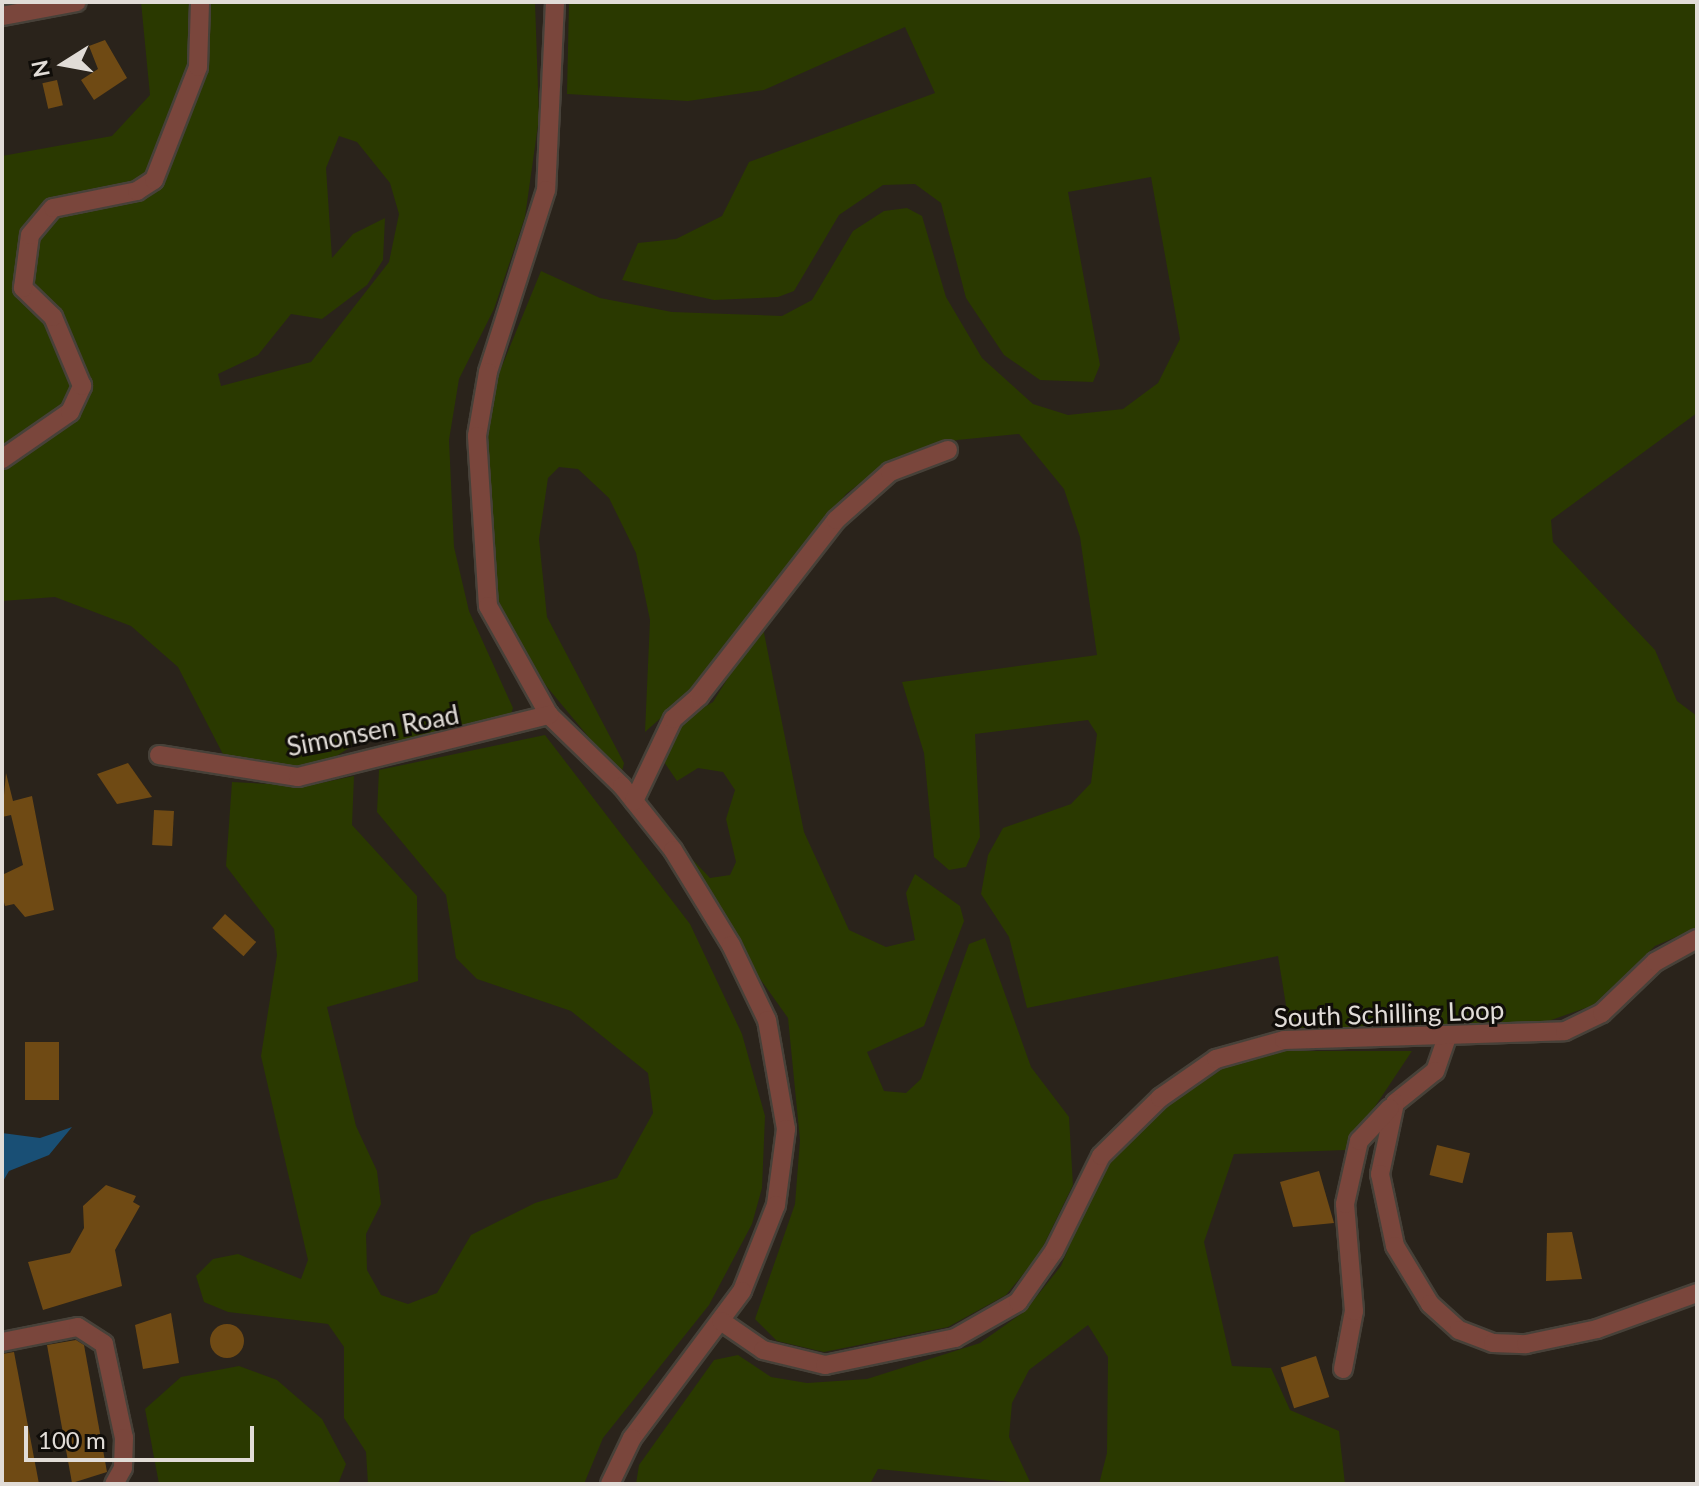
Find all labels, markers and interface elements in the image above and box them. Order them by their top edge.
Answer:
north arrow [24,24,104,104]
text: N [25,58,55,80]
street label: Simonsen Road [284,699,462,763]
street label: South Schilling Loop [1273,994,1505,1034]
scale bar [28,1410,258,1460]
text: 100 m [38,1425,106,1454]

